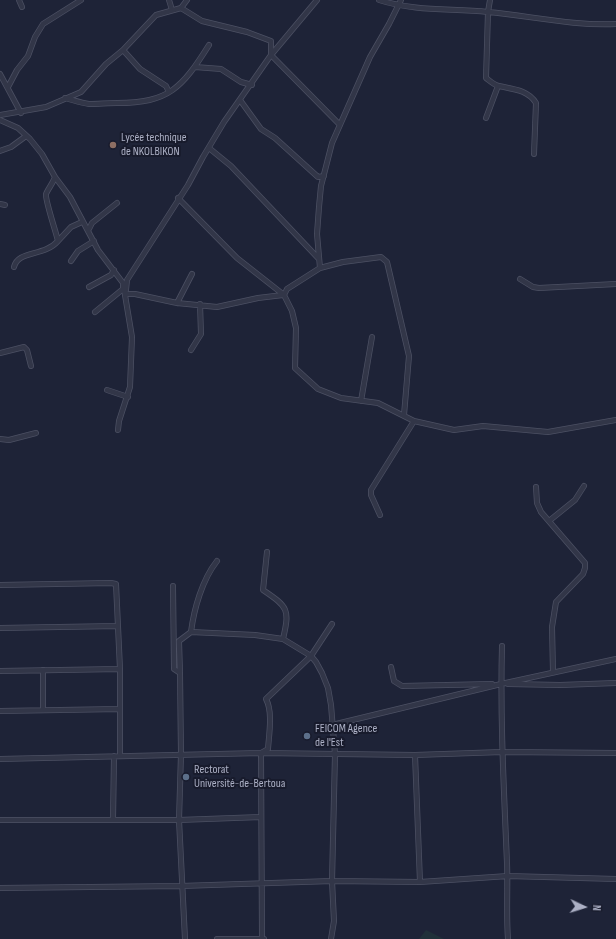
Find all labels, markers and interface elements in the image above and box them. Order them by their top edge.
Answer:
place label: Lycée technique de NKOLBIKON [121,131,187,159]
marker: Lycée technique de NKOLBIKON [108,140,118,150]
place label: FEICOM Agence de l'Est [315,722,377,750]
marker: FEICOM Agence de l'Est [302,731,312,741]
place label: Rectorat Université-de-Bertoua [194,763,285,791]
marker: Rectorat Université-de-Bertoua [181,772,191,782]
north arrow [564,887,604,927]
text: N [590,904,603,911]

